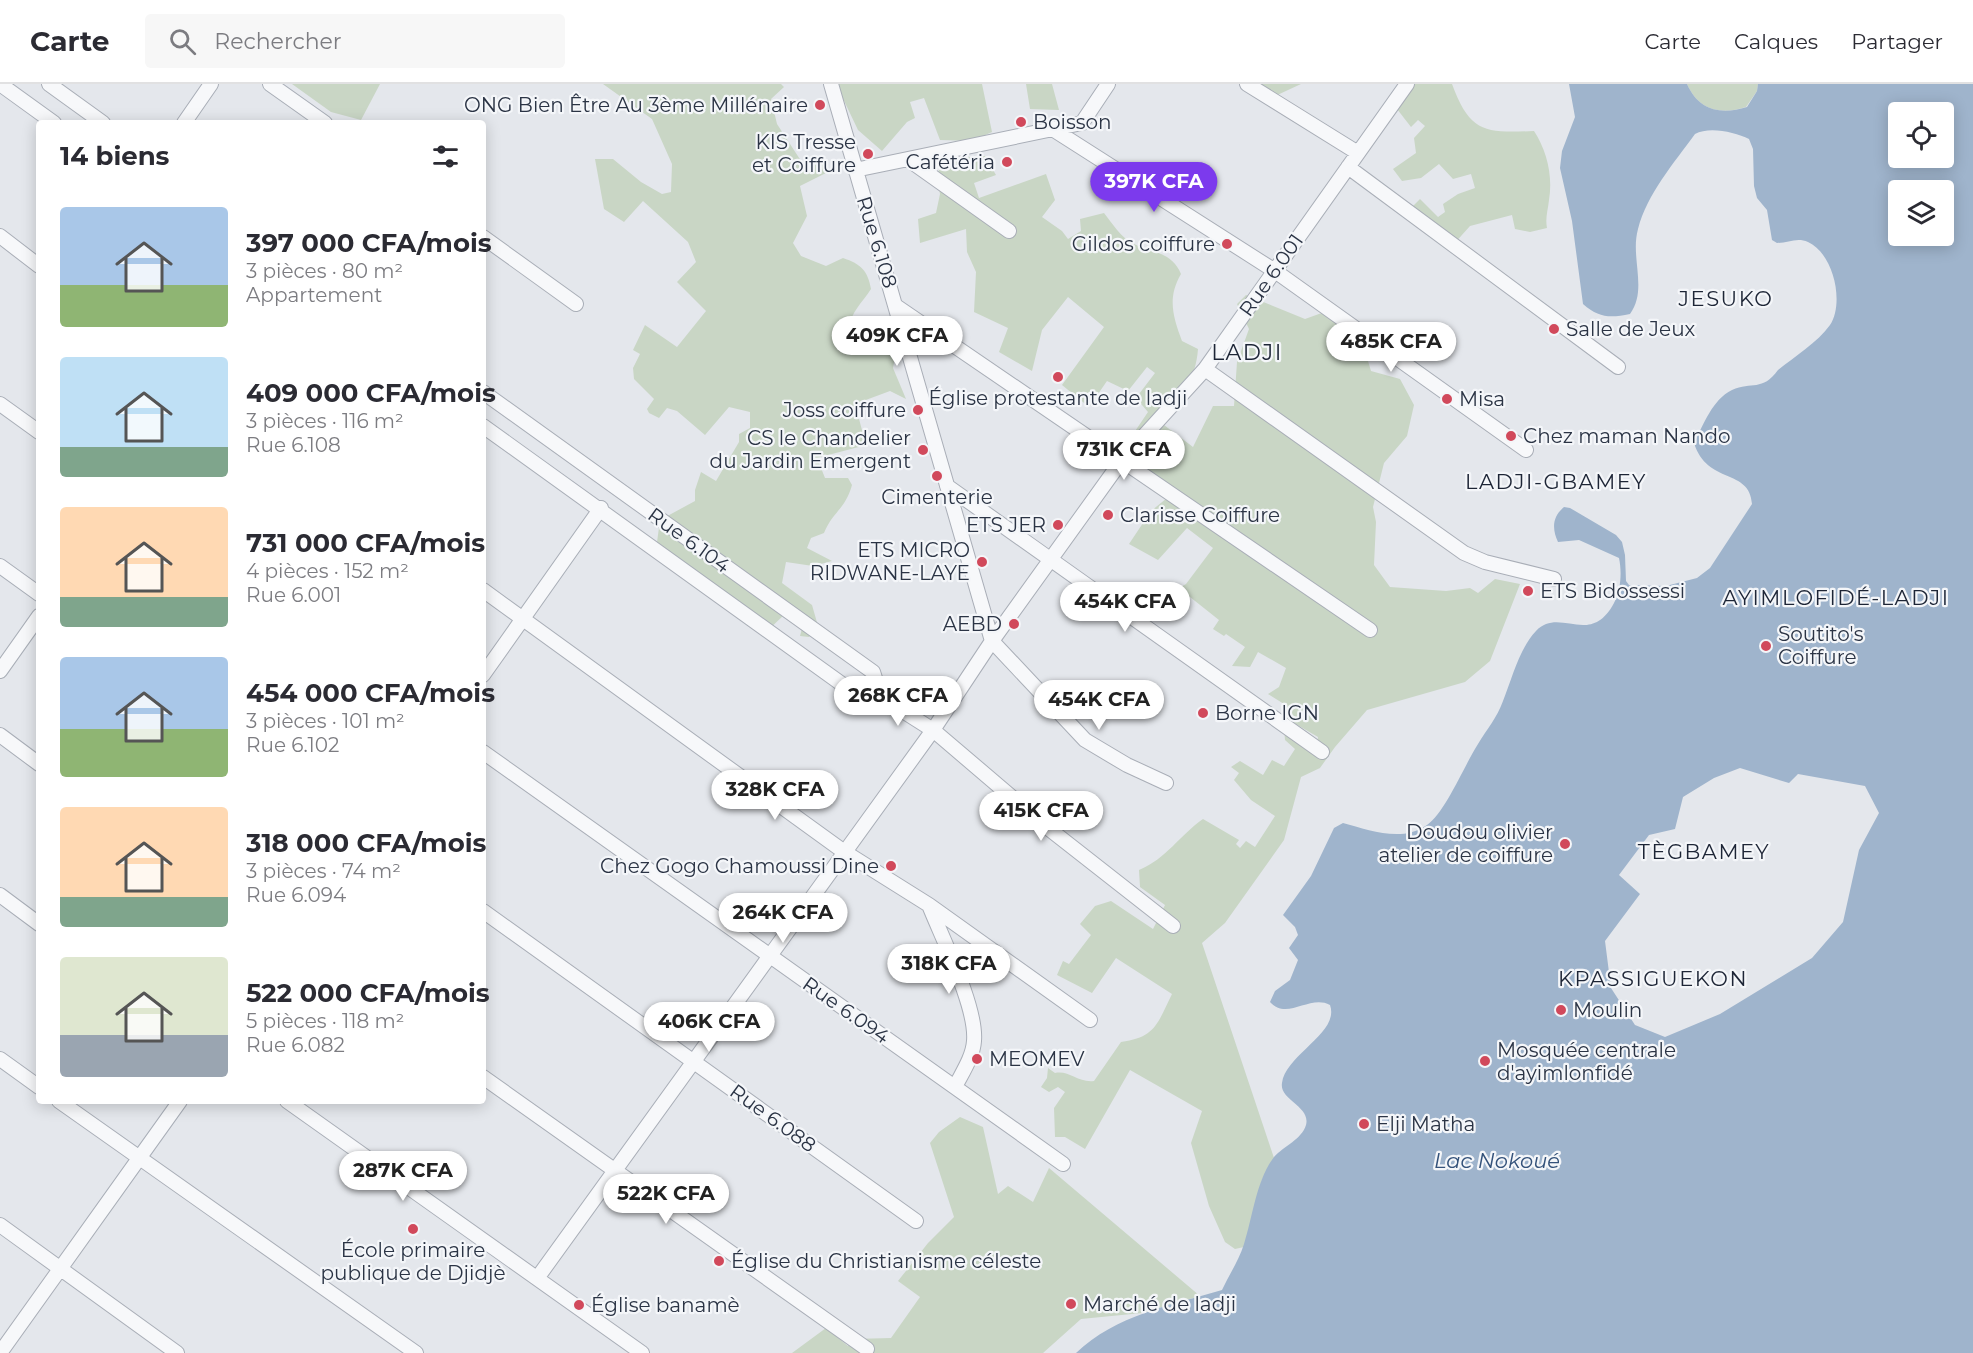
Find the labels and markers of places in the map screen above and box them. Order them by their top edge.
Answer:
place label: ONG Bien Être Au 3ème Millénaire [464,93,808,117]
marker: ONG Bien Être Au 3ème Millénaire [813,98,827,112]
place label: Boisson [1033,110,1112,134]
marker: Boisson [1014,115,1028,129]
place label: KIS Tresse et Coiffure [752,130,856,177]
marker: KIS Tresse et Coiffure [861,147,875,161]
place label: Cafétéria [906,150,995,174]
marker: Cafétéria [1000,155,1014,169]
pin: 397K CFA [1092,162,1216,213]
place label: Gildos coiffure [1072,232,1215,256]
marker: Gildos coiffure [1220,237,1234,251]
pin: 409K CFA [835,316,959,367]
place label: Salle de Jeux [1566,317,1696,341]
pin: 485K CFA [1329,322,1453,373]
marker: Salle de Jeux [1547,322,1561,336]
marker: Église protestante de ladji [1051,370,1065,384]
place label: Église protestante de ladji [929,386,1187,410]
place label: Misa [1459,387,1505,411]
marker: Misa [1440,392,1454,406]
place label: Joss coiffure [782,398,906,422]
marker: Joss coiffure [911,403,925,417]
place label: Chez maman Nando [1523,424,1731,448]
place label: CS le Chandelier du Jardin Emergent [710,426,911,473]
marker: Chez maman Nando [1504,429,1518,443]
pin: 731K CFA [1062,430,1186,481]
marker: CS le Chandelier du Jardin Emergent [916,443,930,457]
marker: Cimenterie [930,469,944,483]
place label: Cimenterie [881,485,993,509]
place label: Clarisse Coiffure [1120,503,1280,527]
marker: Clarisse Coiffure [1101,508,1115,522]
place label: ETS JER [966,513,1046,537]
marker: ETS JER [1051,518,1065,532]
place label: ETS MICRO RIDWANE-LAYE [810,538,970,585]
marker: ETS MICRO RIDWANE-LAYE [975,555,989,569]
place label: ETS Bidossessi [1540,579,1685,603]
pin: 454K CFA [1063,582,1187,633]
marker: ETS Bidossessi [1521,584,1535,598]
place label: AEBD [943,612,1002,636]
marker: AEBD [1007,617,1021,631]
place label: Soutito's Coiffure [1778,622,1864,669]
marker: Soutito's Coiffure [1759,639,1773,653]
pin: 268K CFA [836,676,960,727]
pin: 454K CFA [1037,680,1161,731]
place label: Borne IGN [1215,701,1319,725]
marker: Borne IGN [1196,706,1210,720]
pin: 328K CFA [713,770,837,821]
pin: 415K CFA [979,791,1103,842]
place label: Doudou olivier atelier de coiffure [1379,820,1553,867]
marker: Doudou olivier atelier de coiffure [1558,837,1572,851]
place label: Chez Gogo Chamoussi Dine [600,854,879,878]
marker: Chez Gogo Chamoussi Dine [884,859,898,873]
pin: 264K CFA [721,893,845,944]
pin: 318K CFA [887,944,1011,995]
place label: Moulin [1573,998,1642,1022]
pin: 406K CFA [647,1002,771,1053]
marker: Moulin [1554,1003,1568,1017]
place label: Mosquée centrale d'ayimlonfidé [1497,1038,1676,1085]
place label: MEOMEV [989,1047,1084,1071]
marker: MEOMEV [970,1052,984,1066]
marker: Mosquée centrale d'ayimlonfidé [1478,1054,1492,1068]
place label: Elji Matha [1376,1112,1475,1136]
marker: Elji Matha [1357,1117,1371,1131]
pin: 287K CFA [341,1151,465,1202]
pin: 522K CFA [604,1174,728,1225]
marker: École primaire publique de Djidjè [406,1222,420,1236]
place label: École primaire publique de Djidjè [320,1238,506,1285]
place label: Église du Christianisme céleste [731,1249,1041,1273]
marker: Église du Christianisme céleste [712,1254,726,1268]
place label: Marché de ladji [1083,1292,1236,1316]
place label: Église banamè [591,1293,740,1317]
marker: Marché de ladji [1064,1297,1078,1311]
marker: Église banamè [572,1298,586,1312]

